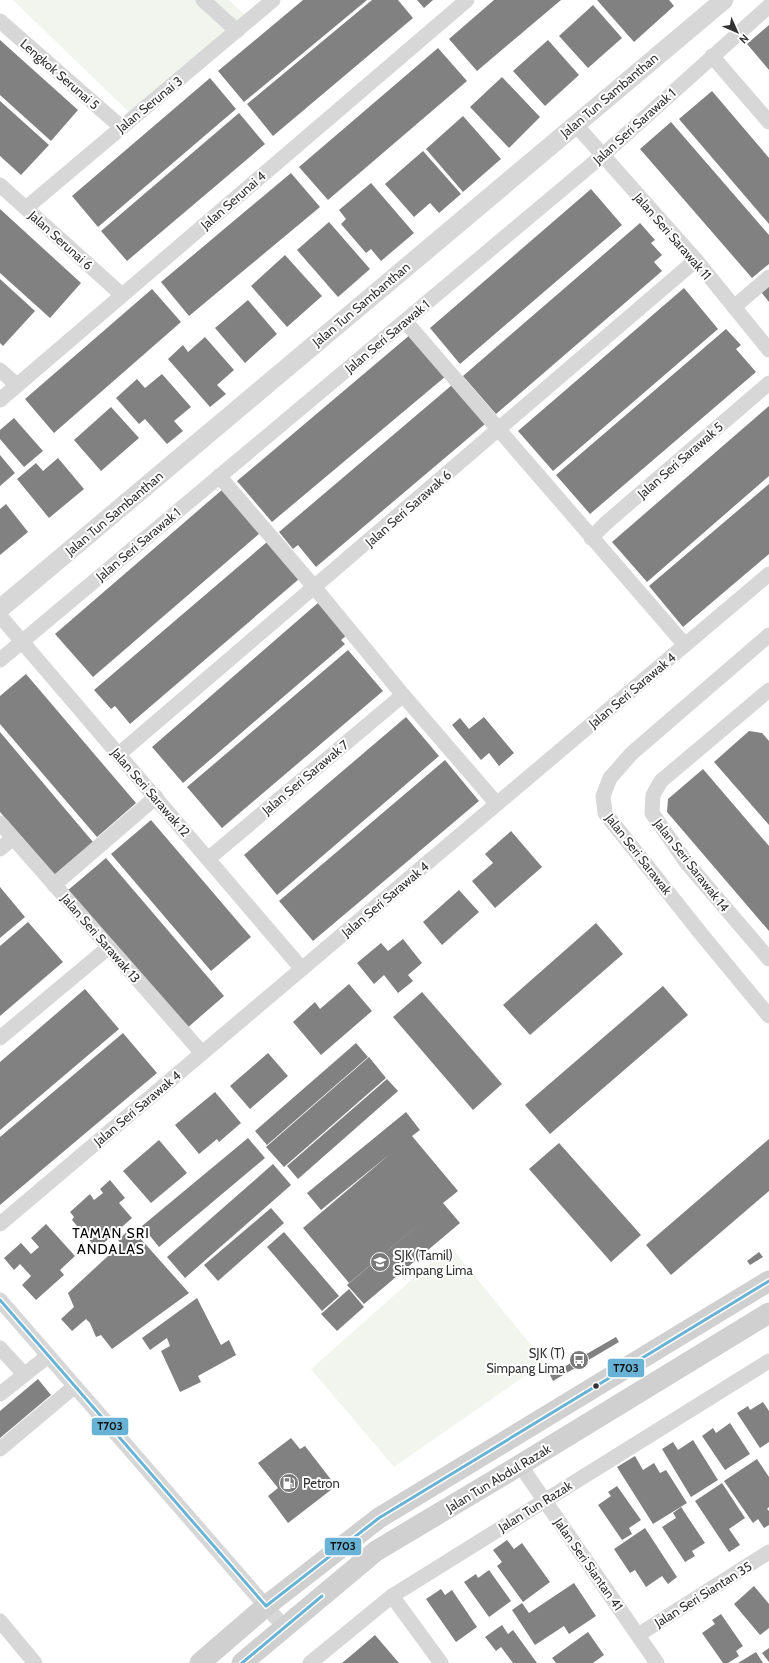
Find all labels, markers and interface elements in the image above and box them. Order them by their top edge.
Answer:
north arrow [717,12,757,52]
text: N [736,31,752,47]
street label: Lengkok Serunai 5 [17,35,103,113]
street label: Jalan Tun Sambanthan [556,49,661,141]
street label: Jalan Serunai 3 [112,73,185,136]
street label: Jalan Seri Sarawak 1 [589,85,679,168]
street label: Jalan Serunai 4 [197,167,269,233]
street label: Jalan Seri Sarawak 11 [630,189,715,283]
street label: Jalan Serunai 6 [25,206,96,273]
street label: Jalan Tun Sambanthan [308,258,413,350]
street label: Jalan Seri Sarawak 1 [341,296,433,377]
street label: Jalan Seri Sarawak 5 [633,418,726,502]
street label: Jalan Seri Sarawak 6 [361,466,454,550]
street label: Jalan Tun Sambanthan [61,467,166,559]
street label: Jalan Seri Sarawak 1 [92,504,184,585]
street label: Jalan Seri Sarawak 4 [584,649,679,732]
street label: Jalan Seri Sarawak 7 [258,736,352,818]
street label: Jalan Seri Sarawak 12 [107,744,194,840]
street label: Jalan Seri Sarawak [602,810,676,898]
street label: Jalan Seri Sarawak 14 [650,815,733,915]
street label: Jalan Seri Sarawak 4 [337,858,432,941]
street label: Jalan Seri Sarawak 13 [57,890,144,986]
street label: Jalan Seri Sarawak 4 [89,1067,184,1150]
district label: TAMAN SRI ANDALAS [72,1224,150,1258]
place label: SJK (Tamil) Simpang Lima [394,1247,473,1278]
school or university icon: SJK (Tamil) Simpang Lima [369,1251,391,1273]
place label: SJK (T) Simpang Lima [486,1345,566,1376]
bus stop icon: SJK (T) Simpang Lima [568,1349,590,1371]
line badge: T703 [607,1358,645,1378]
text: T703 [613,1361,639,1375]
unlabelled marker [591,1381,601,1391]
line badge: T703 [91,1417,129,1436]
text: T703 [97,1419,123,1433]
street label: Jalan Tun Abdul Razak [442,1440,553,1516]
fuel station icon: Petron [278,1472,300,1494]
place label: Petron [303,1475,340,1491]
street label: Jalan Tun Razak [494,1477,575,1536]
street label: Jalan Seri Siantan 41 [551,1514,627,1613]
line badge: T703 [324,1537,362,1556]
text: T703 [330,1539,356,1553]
street label: Jalan Seri Siantan 35 [651,1558,755,1631]

